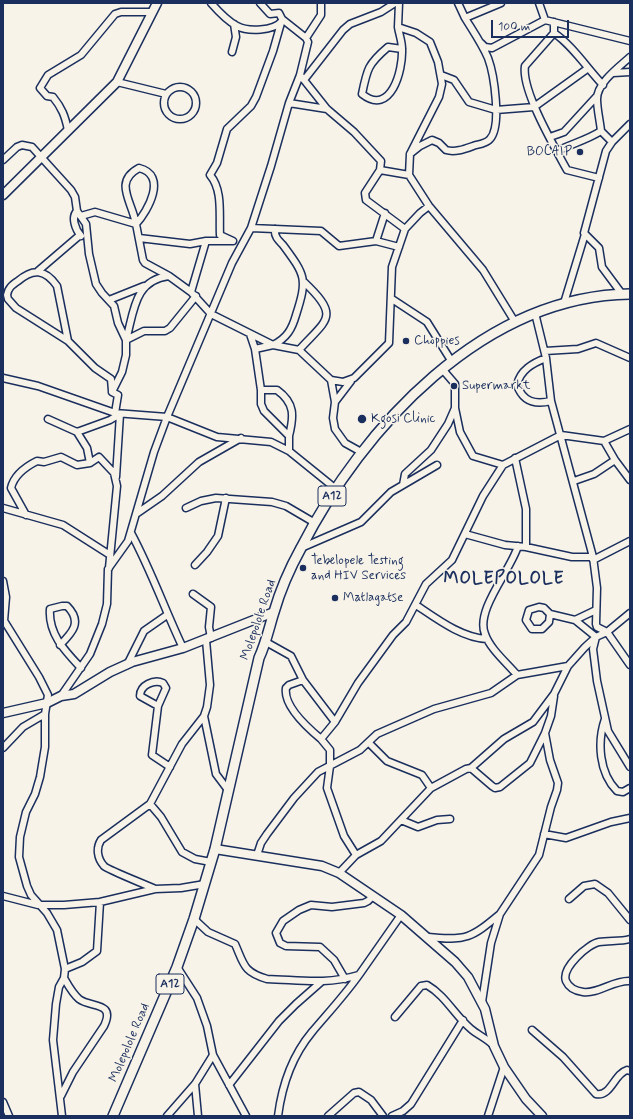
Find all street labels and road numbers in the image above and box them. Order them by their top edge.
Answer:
road number: A12 [318,486,346,506]
street label: Molepolole Road [238,578,280,662]
road number: A12 [156,974,184,994]
street label: Molepolole Road [106,1001,154,1085]

